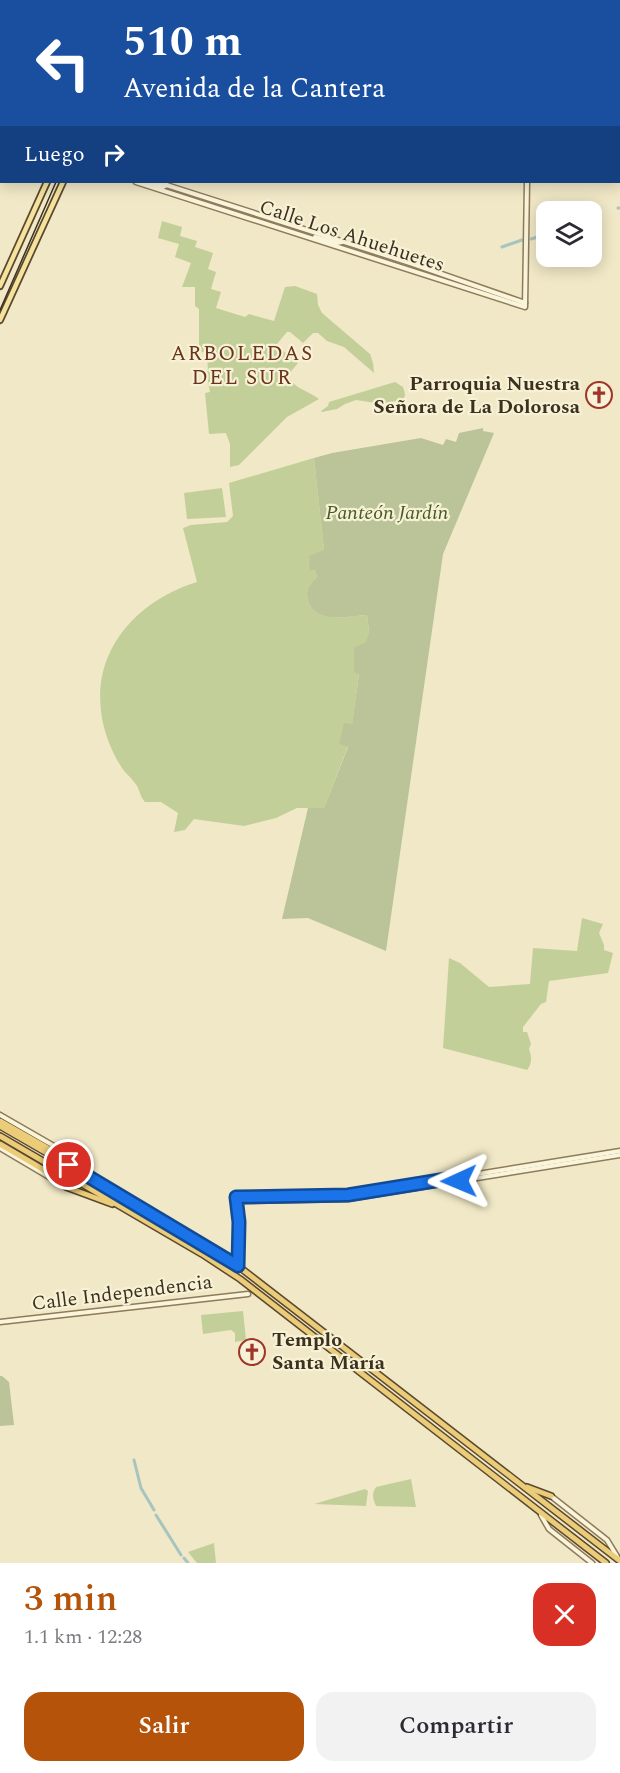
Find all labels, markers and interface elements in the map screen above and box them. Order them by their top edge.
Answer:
text: 510 m [123,11,242,74]
icon: left [24,24,102,102]
text: Avenida de la Cantera [123,68,385,110]
text: Luego [24,138,85,171]
icon: right [97,138,130,171]
street label: Calle Los Ahuehuetes [256,192,448,280]
map controls [536,201,602,267]
button: layers [536,201,602,267]
district label: ARBOLEDAS DEL SUR [170,338,314,394]
place label: Parroquia Nuestra Señora de La Dolorosa [373,369,581,422]
church icon: Parroquia Nuestra Señora de La Dolorosa [584,380,614,410]
park label: Panteón Jardín [326,498,449,528]
pin [43,1139,94,1190]
icon: arrive [52,1148,85,1181]
position arrow [427,1149,491,1213]
street label: Calle Independencia [30,1267,214,1319]
place label: Templo Santa María [272,1325,386,1378]
church icon: Templo Santa María [237,1337,267,1367]
text: 3 min [24,1572,117,1627]
button: close [533,1583,596,1646]
text: 1.1 km · 12:28 [24,1622,142,1652]
button: Salir [24,1692,304,1761]
button: Compartir [316,1692,596,1761]

